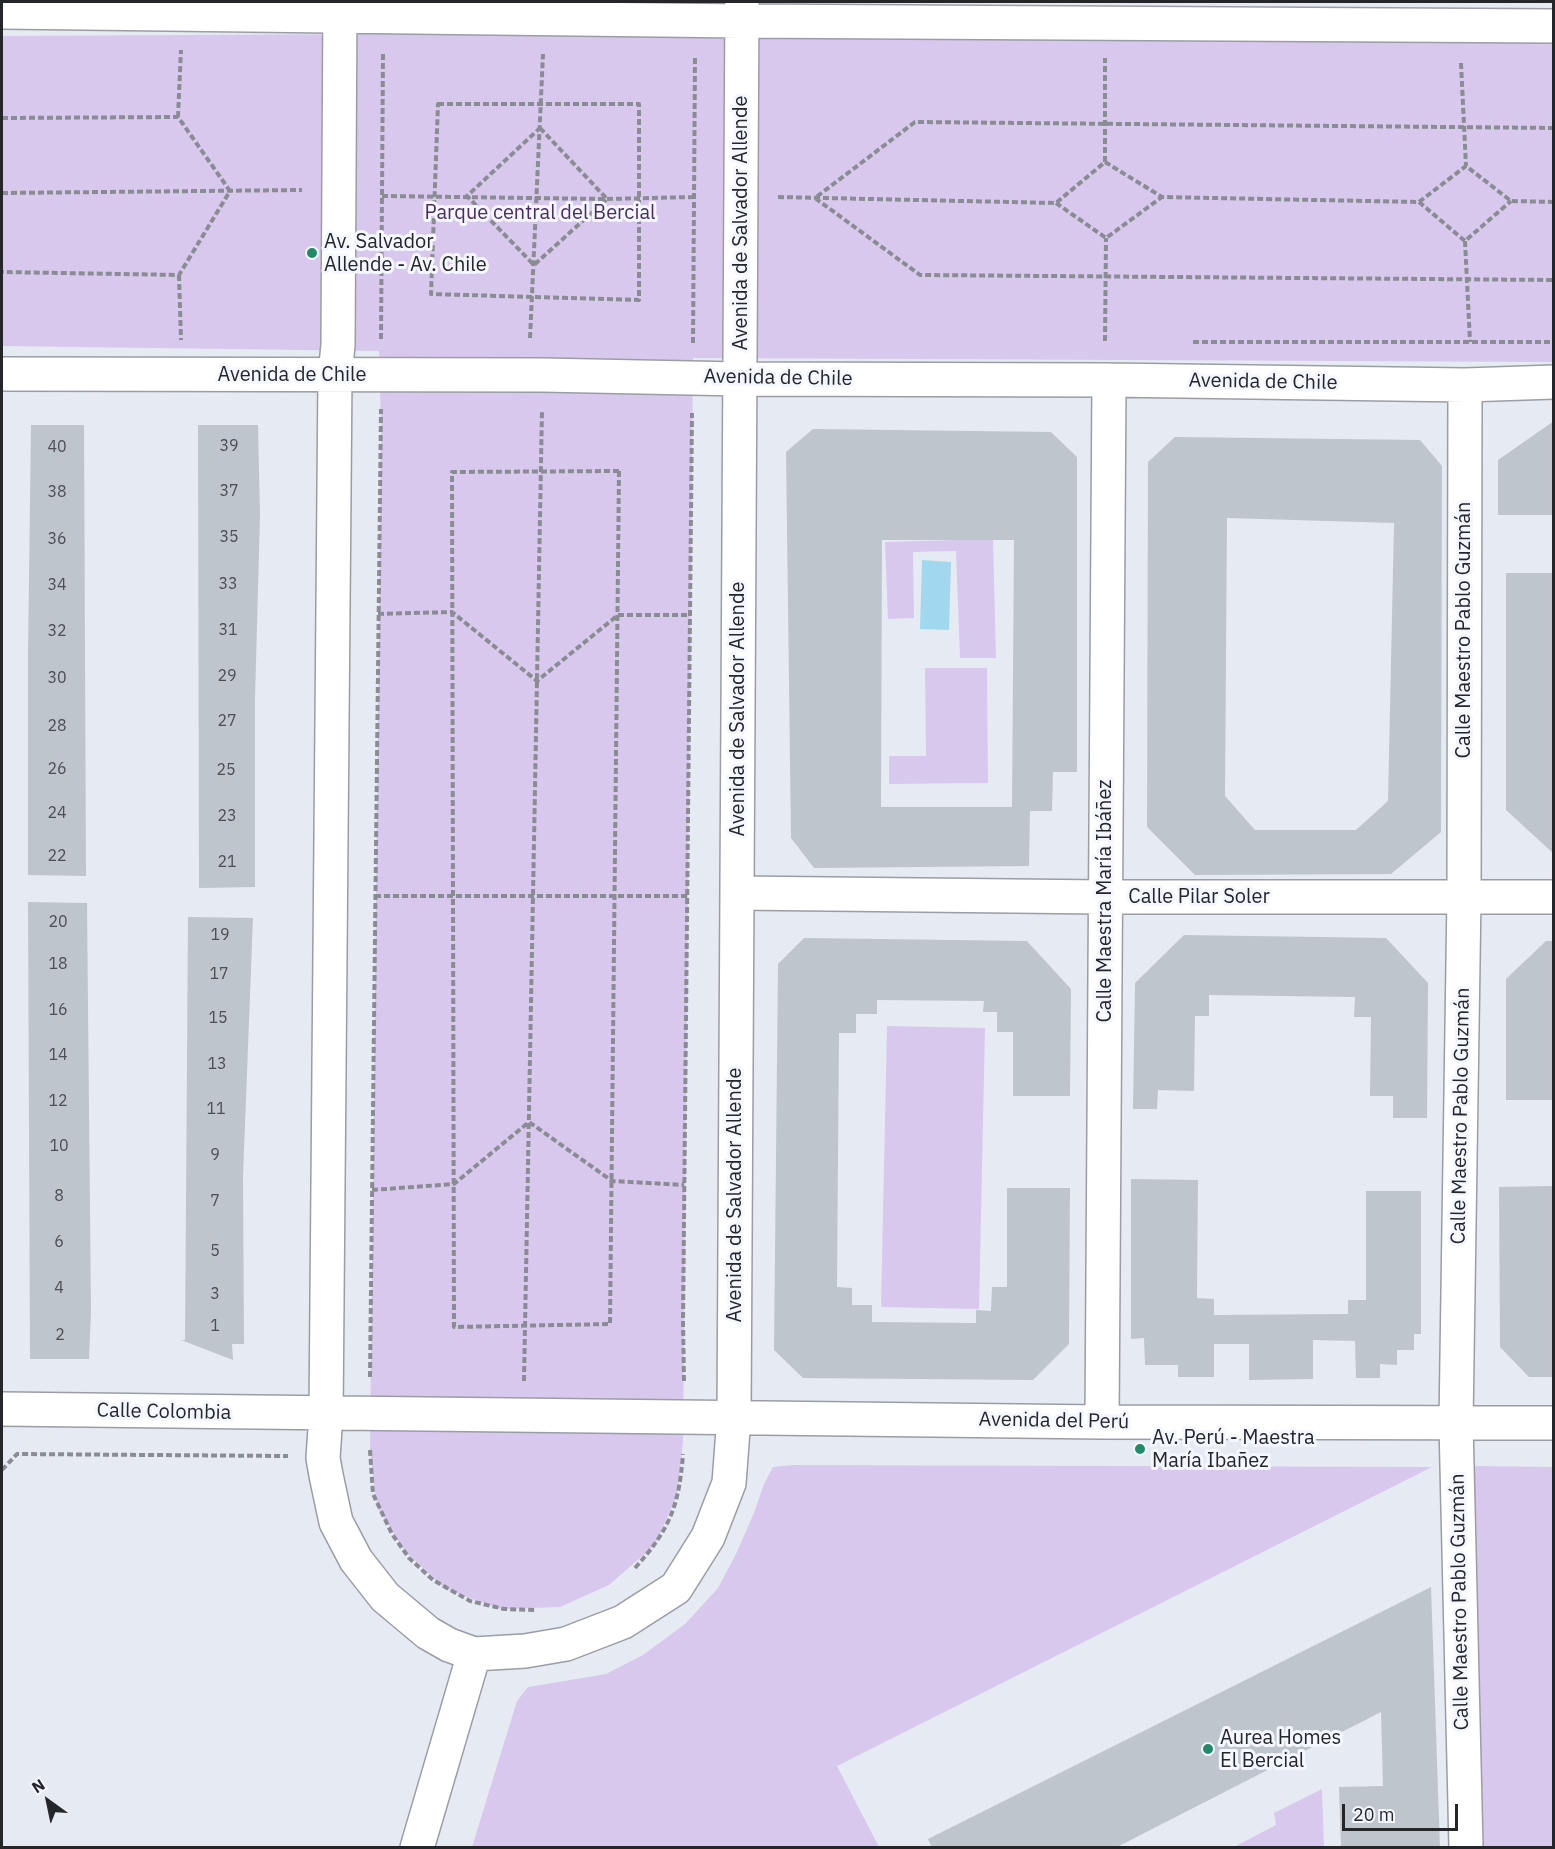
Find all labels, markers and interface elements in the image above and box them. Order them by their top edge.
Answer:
street label: Avenida de Salvador Allende [729,96,753,350]
park label: Parque central del Bercial [424,201,656,225]
place label: Av. Salvador Allende - Av. Chile [324,230,487,277]
marker: Av. Salvador Allende - Av. Chile [305,246,319,260]
street label: Avenida de Chile [218,363,366,387]
street label: Avenida de Chile [703,365,853,391]
street label: Avenida de Chile [1188,369,1338,395]
house number: 39 [219,436,239,456]
house number: 40 [47,437,67,457]
house number: 37 [219,481,239,501]
house number: 38 [47,482,67,502]
street label: Calle Maestro Pablo Guzmán [1452,502,1476,758]
house number: 35 [219,527,239,547]
house number: 36 [47,529,67,549]
house number: 33 [218,574,238,594]
house number: 34 [47,575,67,595]
street label: Avenida de Salvador Allende [726,582,750,836]
house number: 31 [218,620,238,640]
house number: 32 [47,621,67,641]
house number: 29 [217,666,237,686]
house number: 30 [47,668,67,688]
house number: 27 [217,711,237,731]
house number: 28 [47,716,67,736]
house number: 26 [47,759,67,779]
house number: 25 [216,760,236,780]
street label: Calle Maestra María Ibáñez [1093,779,1117,1023]
house number: 24 [47,803,67,823]
house number: 23 [217,806,237,826]
house number: 22 [47,846,67,866]
house number: 21 [217,852,237,872]
street label: Calle Pilar Soler [1128,885,1270,909]
house number: 20 [48,912,68,932]
house number: 19 [210,925,230,945]
house number: 18 [48,954,68,974]
house number: 17 [209,964,229,984]
street label: Calle Maestro Pablo Guzmán [1447,987,1475,1245]
house number: 16 [48,1000,68,1020]
house number: 15 [208,1008,228,1028]
house number: 14 [48,1045,68,1065]
house number: 13 [207,1054,227,1074]
street label: Avenida de Salvador Allende [723,1068,747,1322]
house number: 12 [48,1091,68,1111]
house number: 11 [206,1099,226,1119]
house number: 10 [49,1136,69,1156]
house number: 9 [210,1145,220,1165]
house number: 8 [54,1186,64,1206]
house number: 7 [210,1191,220,1211]
house number: 6 [54,1232,64,1252]
house number: 5 [210,1241,220,1261]
house number: 4 [54,1278,64,1298]
house number: 3 [210,1284,220,1304]
house number: 1 [210,1316,220,1336]
house number: 2 [55,1325,65,1345]
street label: Calle Colombia [97,1399,231,1425]
street label: Avenida del Perú [979,1408,1129,1434]
place label: Av. Perú - Maestra María Ibañez [1152,1426,1315,1473]
marker: Av. Perú - Maestra María Ibañez [1133,1442,1147,1456]
street label: Calle Maestro Pablo Guzmán [1446,1473,1474,1731]
place label: Aurea Homes El Bercial [1220,1726,1341,1773]
marker: Aurea Homes El Bercial [1201,1742,1215,1756]
north arrow [18,1771,78,1831]
text: N [28,1774,49,1797]
scale bar [1345,1792,1460,1830]
text: 20 m [1353,1803,1395,1826]

